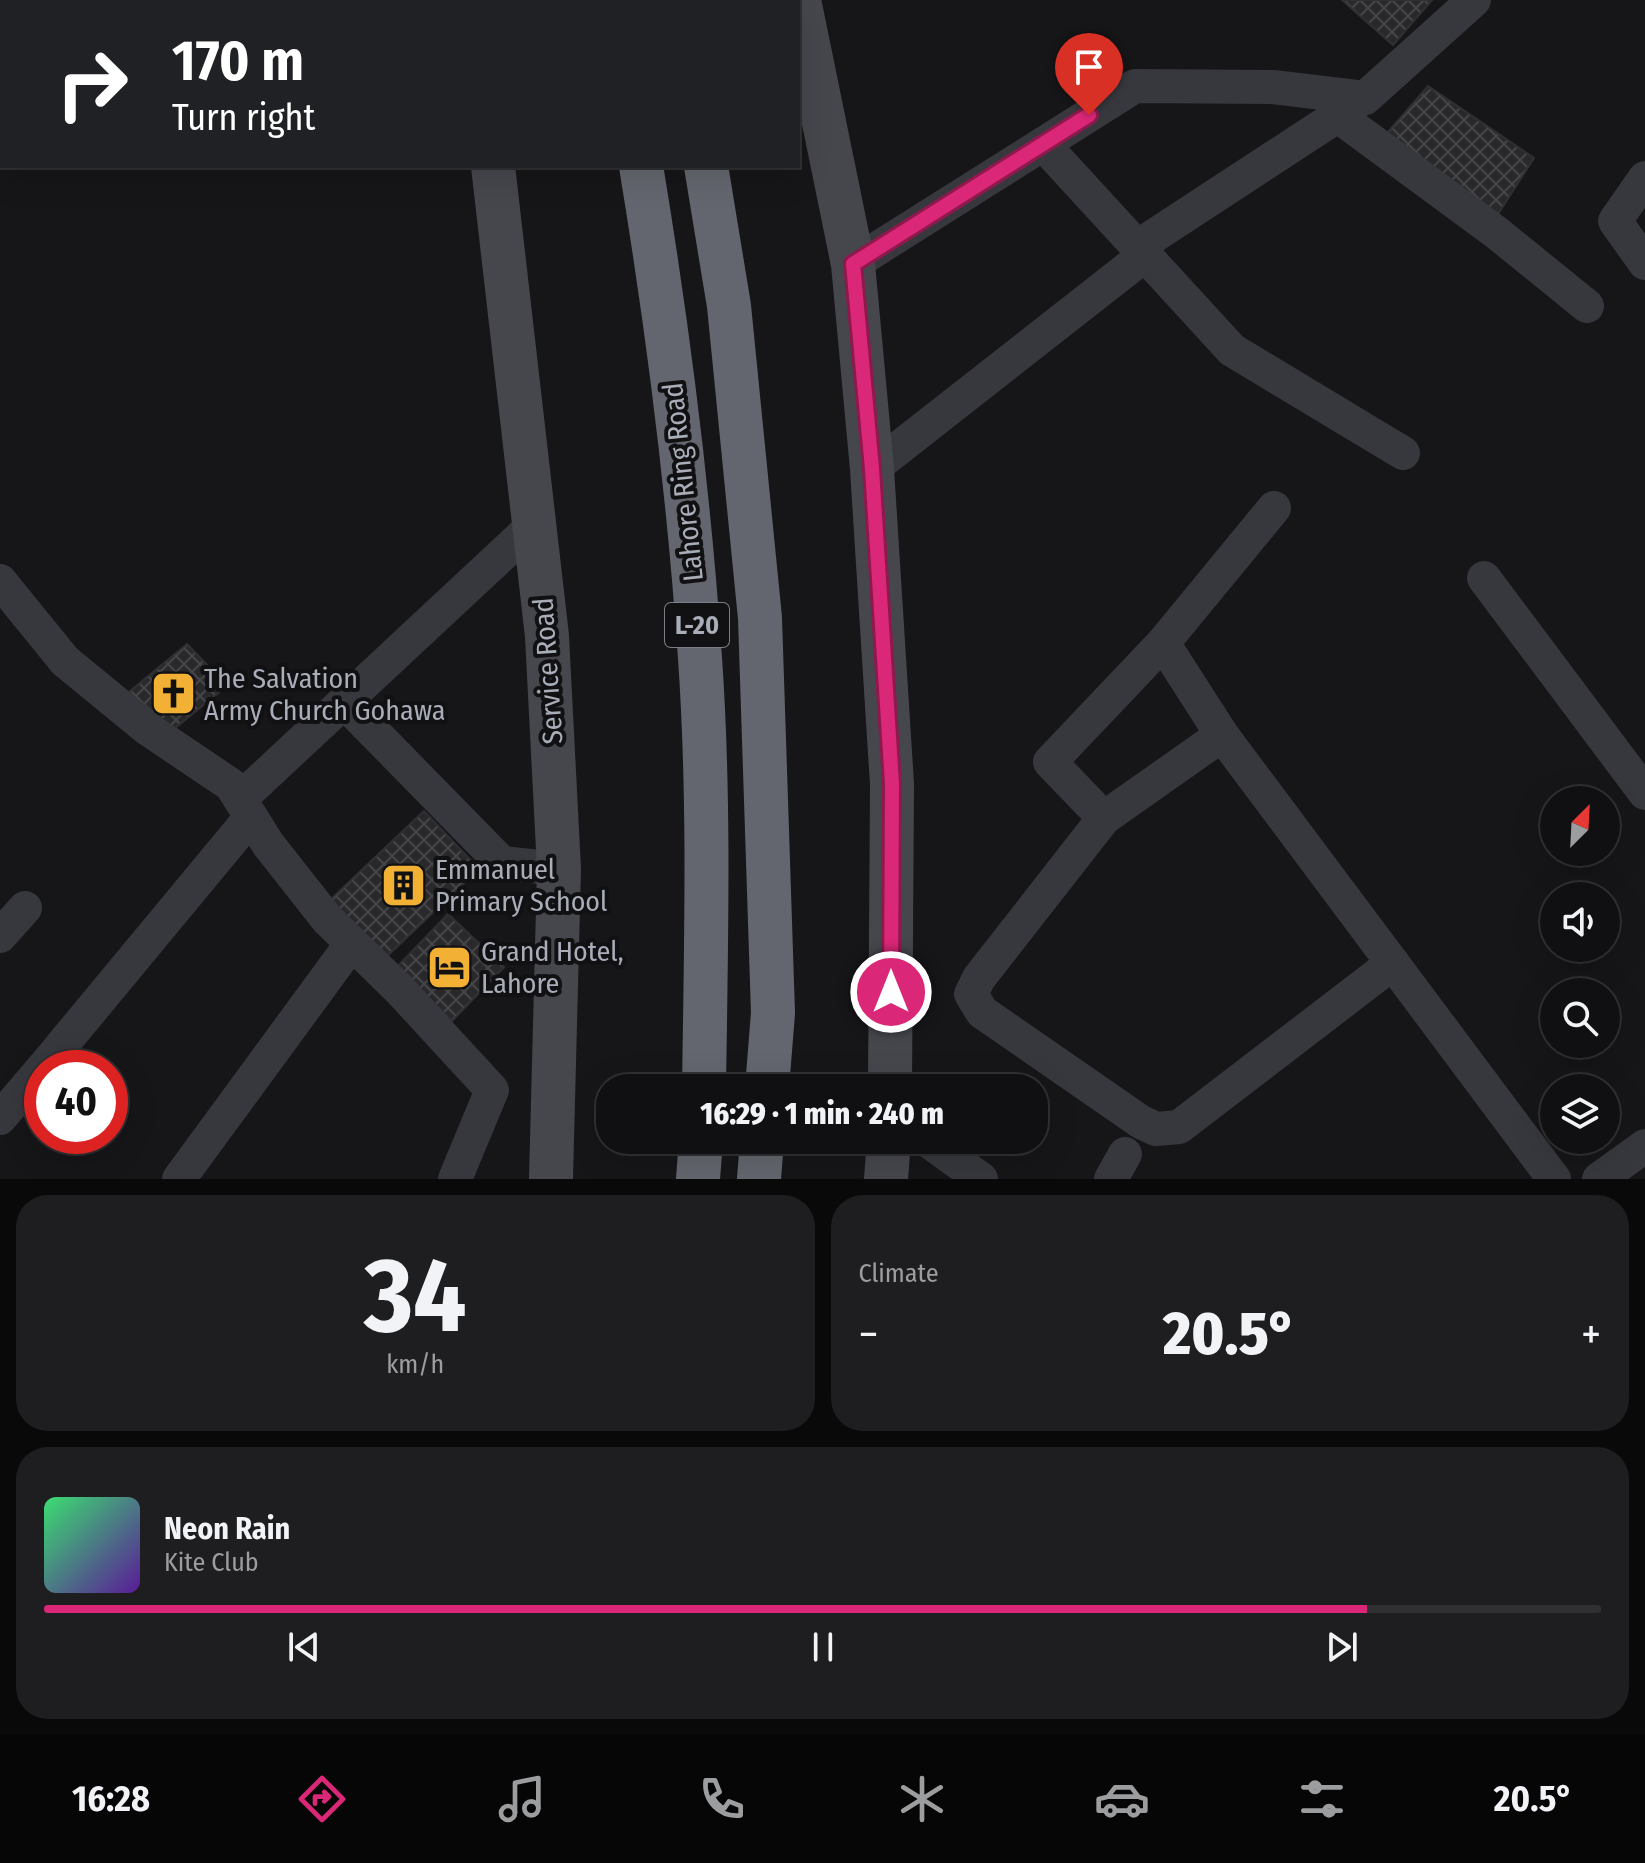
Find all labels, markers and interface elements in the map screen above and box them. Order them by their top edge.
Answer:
text: 170 m [172,28,304,95]
icon: right [40,32,144,136]
pin [1055,33,1123,115]
icon: arrive [1067,45,1111,89]
text: Turn right [172,96,315,140]
street label: Lahore Ring Road [656,381,710,583]
street label: Service Road [526,597,570,745]
road number: L-20 [665,603,729,647]
place label: The Salvation Army Church Gohawa [204,662,445,727]
church icon: The Salvation Army Church Gohawa [149,670,197,718]
north arrow [1540,786,1620,866]
map controls [1540,786,1620,1154]
place label: Emmanuel Primary School [435,853,607,918]
building icon: Emmanuel Primary School [380,861,428,909]
button: sound [1540,882,1620,962]
place label: Grand Hotel, Lahore [481,935,624,1000]
hotel icon: Grand Hotel, Lahore [426,943,474,991]
position arrow [849,950,933,1034]
button: search [1540,978,1620,1058]
speed limit sign: 40 [24,1050,128,1154]
button: layers [1540,1074,1620,1154]
text: 16:29 · 1 min · 240 m [700,1096,944,1132]
text: 34 [364,1234,466,1359]
text: Climate [859,1258,939,1289]
text: 20.5° [1163,1298,1296,1370]
text: − [859,1308,878,1361]
text: + [1581,1308,1601,1361]
text: km/h [386,1349,444,1380]
text: Neon Rain [164,1511,290,1547]
text: Kite Club [164,1547,259,1578]
icon: previous [282,1625,326,1669]
icon: pause [801,1625,845,1669]
icon: next [1320,1625,1364,1669]
icon: directions [294,1771,350,1827]
icon: music [494,1771,550,1827]
icon: phone [694,1771,750,1827]
icon: climate [894,1771,950,1827]
icon: car [1094,1771,1150,1827]
icon: filters [1294,1771,1350,1827]
text: 16:28 [72,1777,150,1821]
text: 20.5° [1494,1777,1573,1821]

